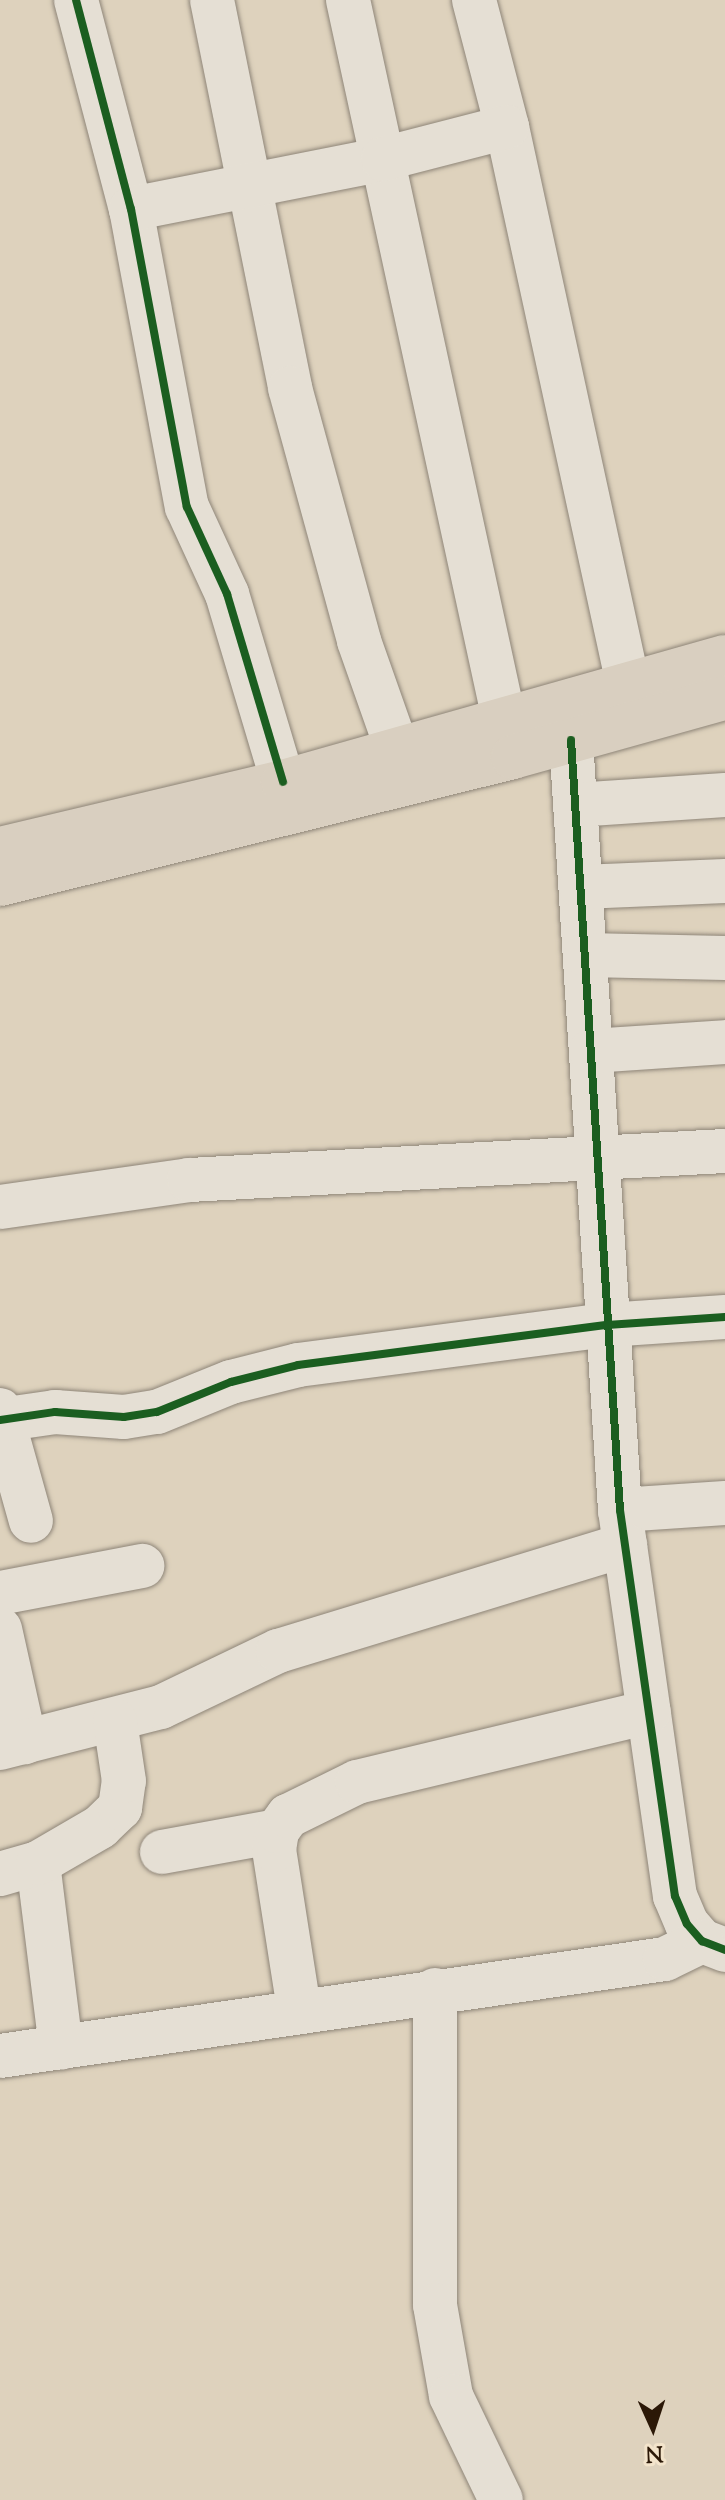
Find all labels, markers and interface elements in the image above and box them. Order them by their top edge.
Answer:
north arrow [613,2388,693,2468]
text: N [645,2436,664,2468]

